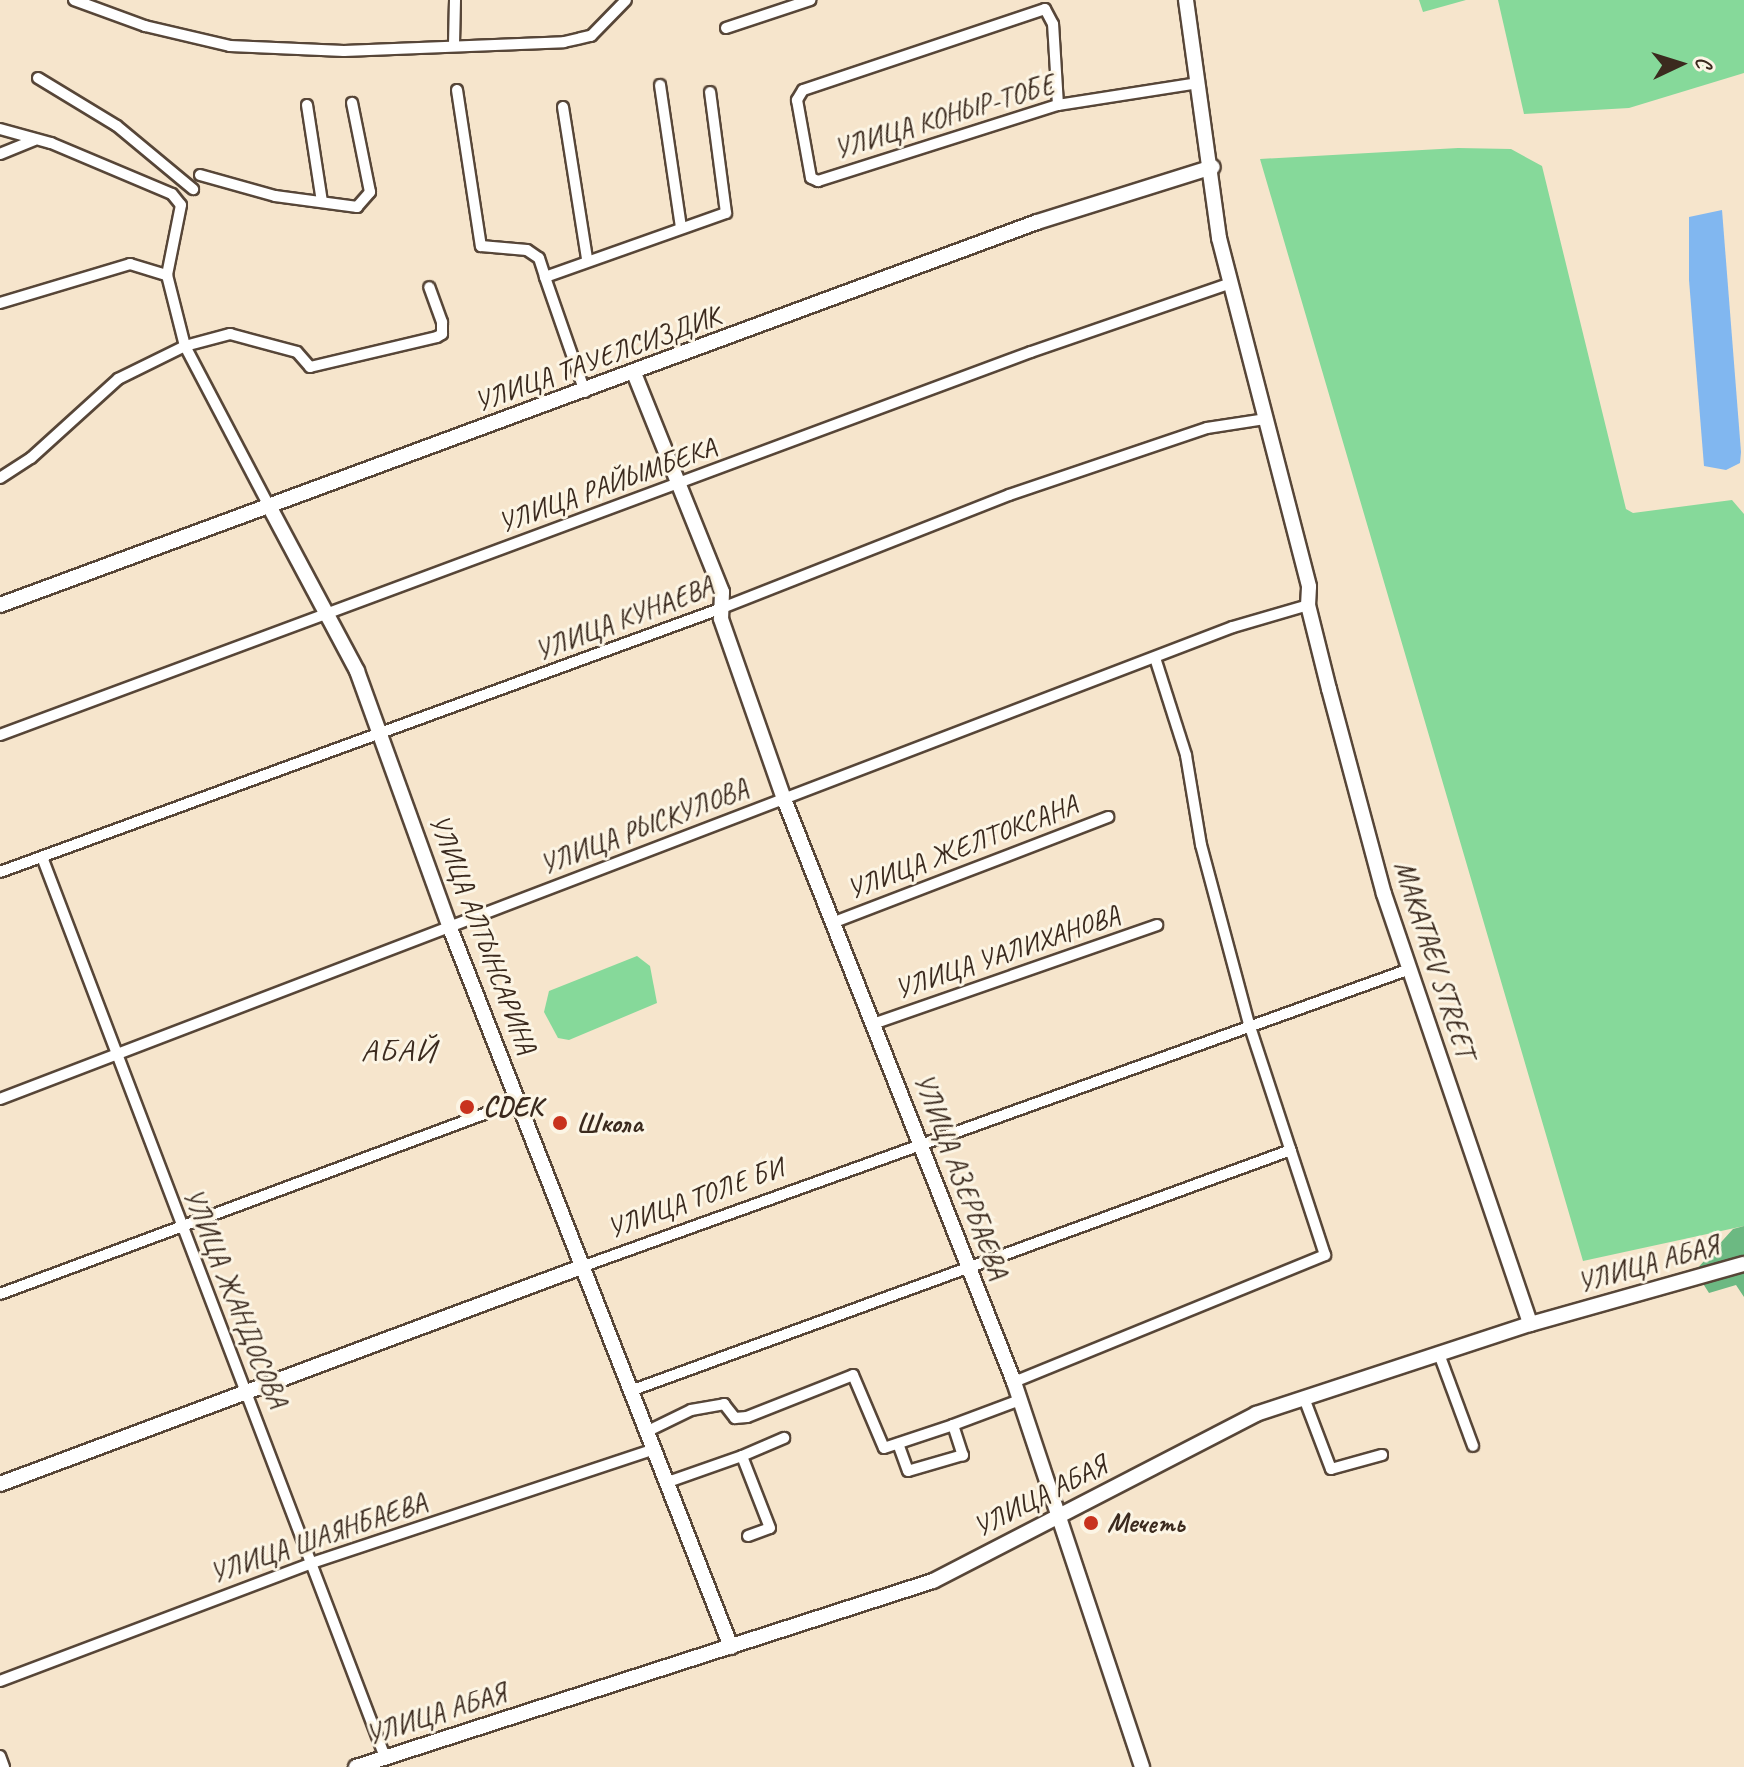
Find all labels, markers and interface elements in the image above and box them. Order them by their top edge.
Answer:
north arrow [1640,24,1720,104]
text: С [1690,56,1718,69]
street label: УЛИЦА КОНЫР-ТОБЕ [830,68,1058,166]
street label: УЛИЦА ТАУЕЛСИЗДИК [471,299,723,419]
street label: УЛИЦА РАЙЫМБЕКА [494,430,720,540]
street label: УЛИЦА КУНАЕВА [530,569,718,669]
street label: УЛИЦА РЫСКУЛОВА [535,772,753,882]
street label: УЛИЦА ЖЕЛТОКСАНА [844,788,1080,906]
street label: УЛИЦА АЛТЫНСАРИНА [422,810,544,1058]
street label: MAKATAEV STREET [1387,856,1483,1062]
street label: УЛИЦА УАЛИХАНОВА [890,898,1124,1006]
district label: АБАЙ [361,1032,437,1070]
street label: УЛИЦА АЗЕРБАЕВА [906,1068,1016,1284]
place label: CDEK [483,1090,542,1124]
marker: CDEK [458,1098,476,1116]
place label: Школа [576,1106,643,1140]
marker: Школа [551,1114,569,1132]
street label: УЛИЦА ТОЛЕ БИ [603,1151,787,1245]
street label: УЛИЦА ЖАНДОСОВА [176,1185,294,1411]
street label: УЛИЦА АБАЯ [1574,1228,1722,1300]
street label: УЛИЦА АБАЯ [968,1448,1112,1544]
street label: УЛИЦА ШАЯНБАЕВА [205,1485,431,1591]
place label: Мечеть [1107,1506,1184,1540]
marker: Мечеть [1082,1514,1100,1532]
street label: УЛИЦА АБАЯ [362,1676,510,1752]

